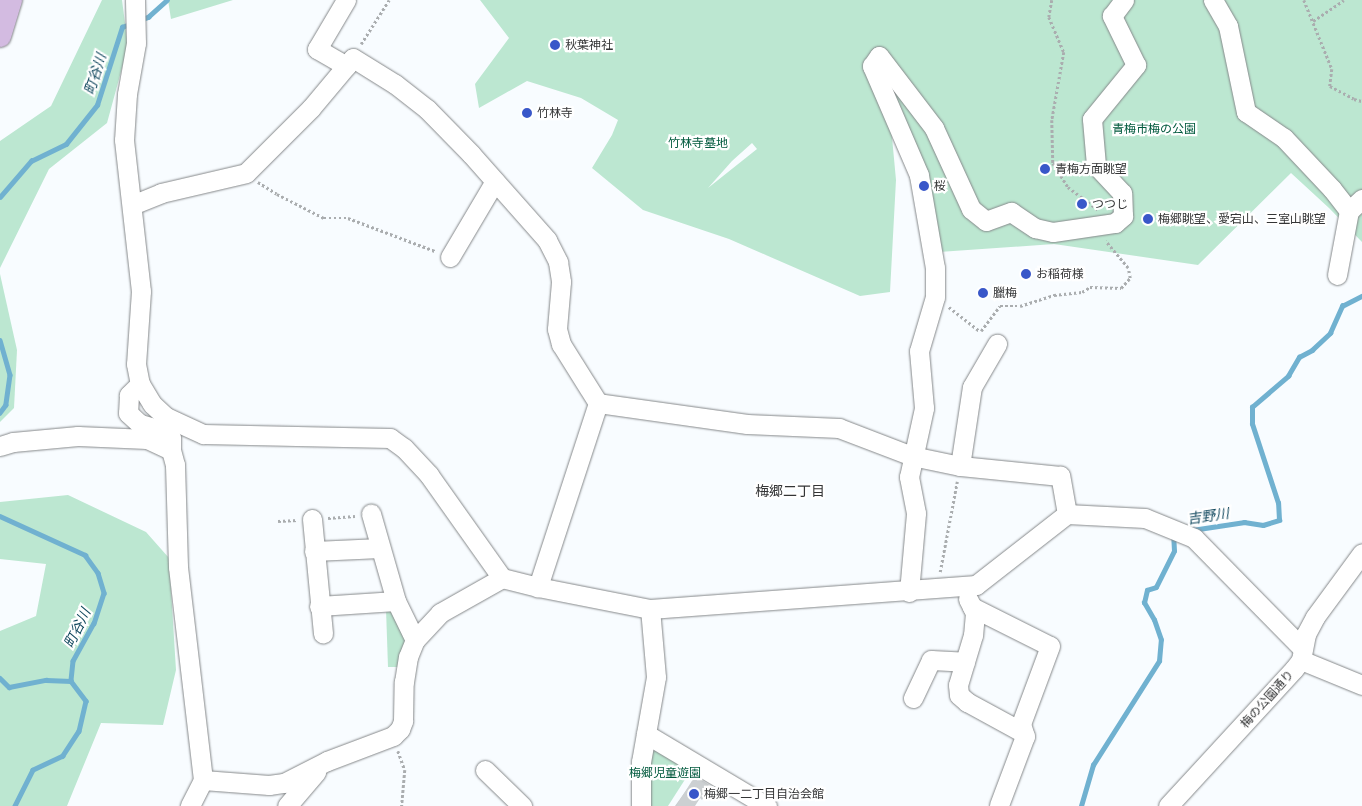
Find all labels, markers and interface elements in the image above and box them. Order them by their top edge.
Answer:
place label: 秋葉神社 [565,38,613,52]
marker: 秋葉神社 [549,39,561,51]
water label: 町谷川 [81,51,109,97]
place label: 竹林寺 [537,106,573,120]
marker: 竹林寺 [521,107,533,119]
park label: 青梅市梅の公園 [1112,122,1196,136]
park label: 竹林寺墓地 [668,136,728,150]
place label: 青梅方面眺望 [1055,162,1127,176]
marker: 青梅方面眺望 [1039,163,1051,175]
place label: 桜 [934,179,946,193]
marker: 桜 [918,180,930,192]
place label: つつじ [1092,197,1128,211]
marker: つつじ [1076,198,1088,210]
place label: 梅郷眺望、愛宕山、三室山眺望 [1158,212,1326,226]
marker: 梅郷眺望、愛宕山、三室山眺望 [1142,213,1154,225]
place label: お稲荷様 [1036,267,1084,281]
marker: お稲荷様 [1020,268,1032,280]
place label: 臘梅 [993,286,1017,300]
marker: 臘梅 [977,287,989,299]
district label: 梅郷二丁目 [755,483,825,499]
water label: 吉野川 [1186,505,1230,527]
water label: 町谷川 [60,605,94,651]
street label: 梅の公園通り [1238,667,1296,731]
park label: 梅郷児童遊園 [629,766,701,780]
place label: 梅郷一二丁目自治会館 [704,787,824,801]
marker: 梅郷一二丁目自治会館 [688,788,700,800]

